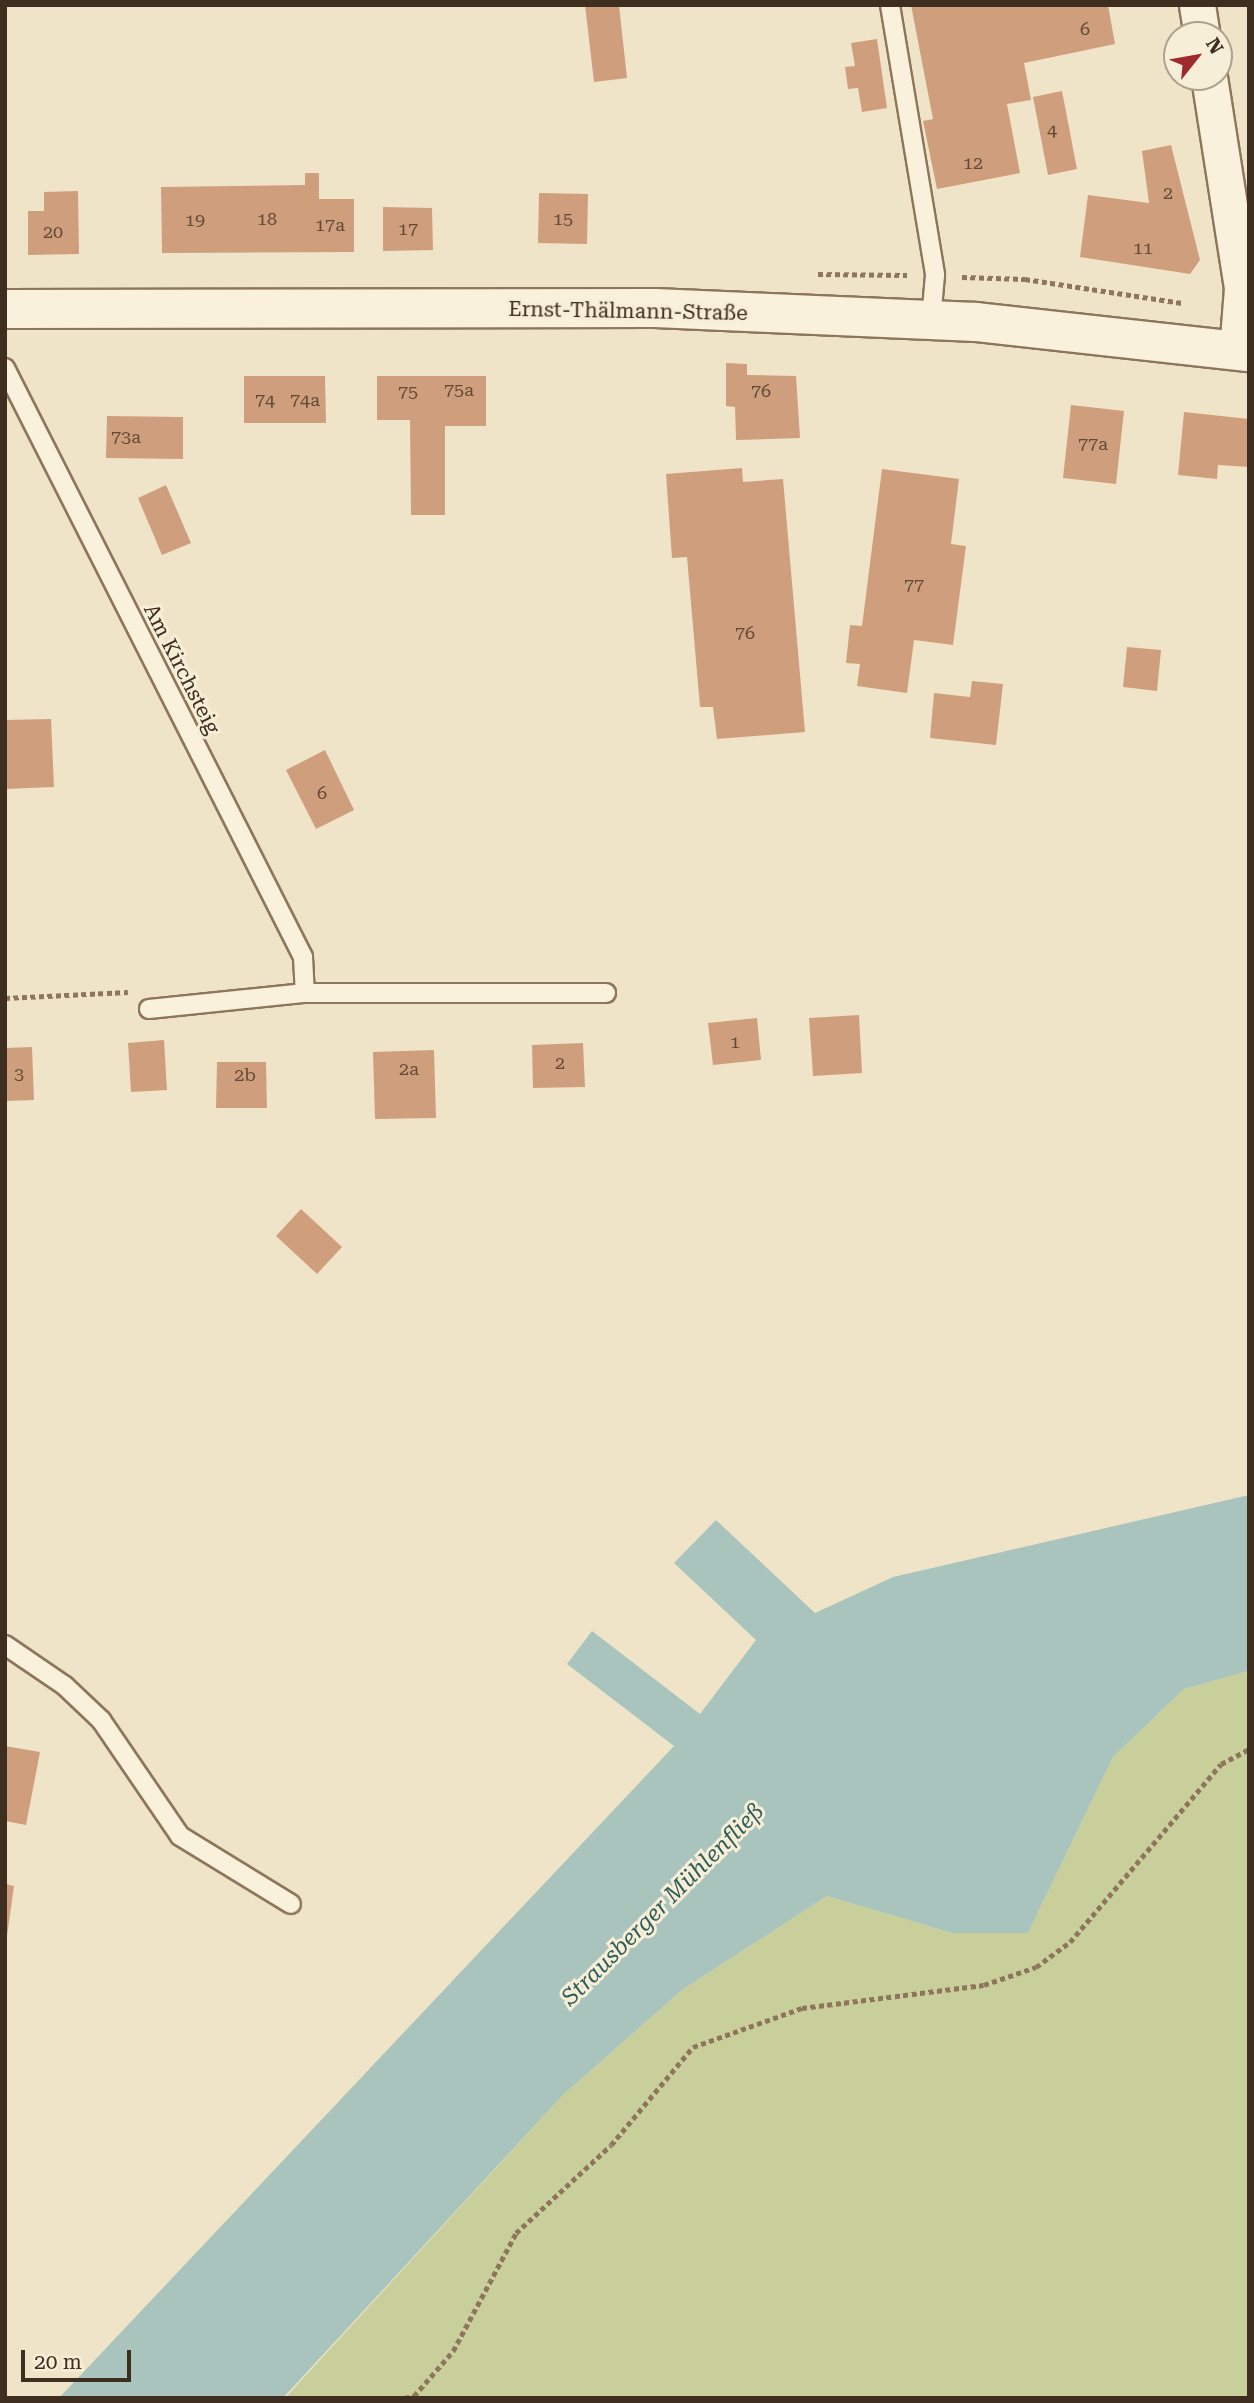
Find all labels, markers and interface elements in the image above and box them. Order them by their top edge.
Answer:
house number: 6 [1080,18,1090,40]
north arrow [1163,21,1233,91]
text: N [1201,34,1228,58]
house number: 4 [1047,119,1057,141]
house number: 12 [963,152,983,174]
house number: 2 [1163,182,1173,204]
house number: 18 [257,208,277,230]
house number: 15 [553,208,573,230]
house number: 19 [185,209,205,231]
house number: 17a [315,214,345,236]
house number: 17 [398,218,418,240]
house number: 20 [43,221,63,243]
house number: 11 [1133,237,1153,259]
street label: Ernst-Thälmann-Straße [508,296,748,326]
house number: 75a [444,379,474,401]
house number: 76 [751,380,771,402]
house number: 75 [398,381,418,403]
house number: 74 [255,389,275,411]
house number: 74a [290,389,320,411]
house number: 73a [111,426,141,448]
house number: 77a [1078,433,1108,455]
house number: 77 [904,574,924,596]
street label: Am Kirchsteig [138,600,226,738]
house number: 76 [735,622,755,644]
house number: 6 [317,782,327,804]
house number: 1 [730,1031,740,1053]
house number: 2 [555,1052,565,1074]
house number: 2a [399,1058,419,1080]
house number: 3 [14,1063,24,1085]
house number: 2b [234,1064,256,1086]
water label: Strausberger Mühlenfließ [556,1798,770,2012]
scale bar [24,2336,135,2380]
text: 20 m [34,2350,82,2374]

